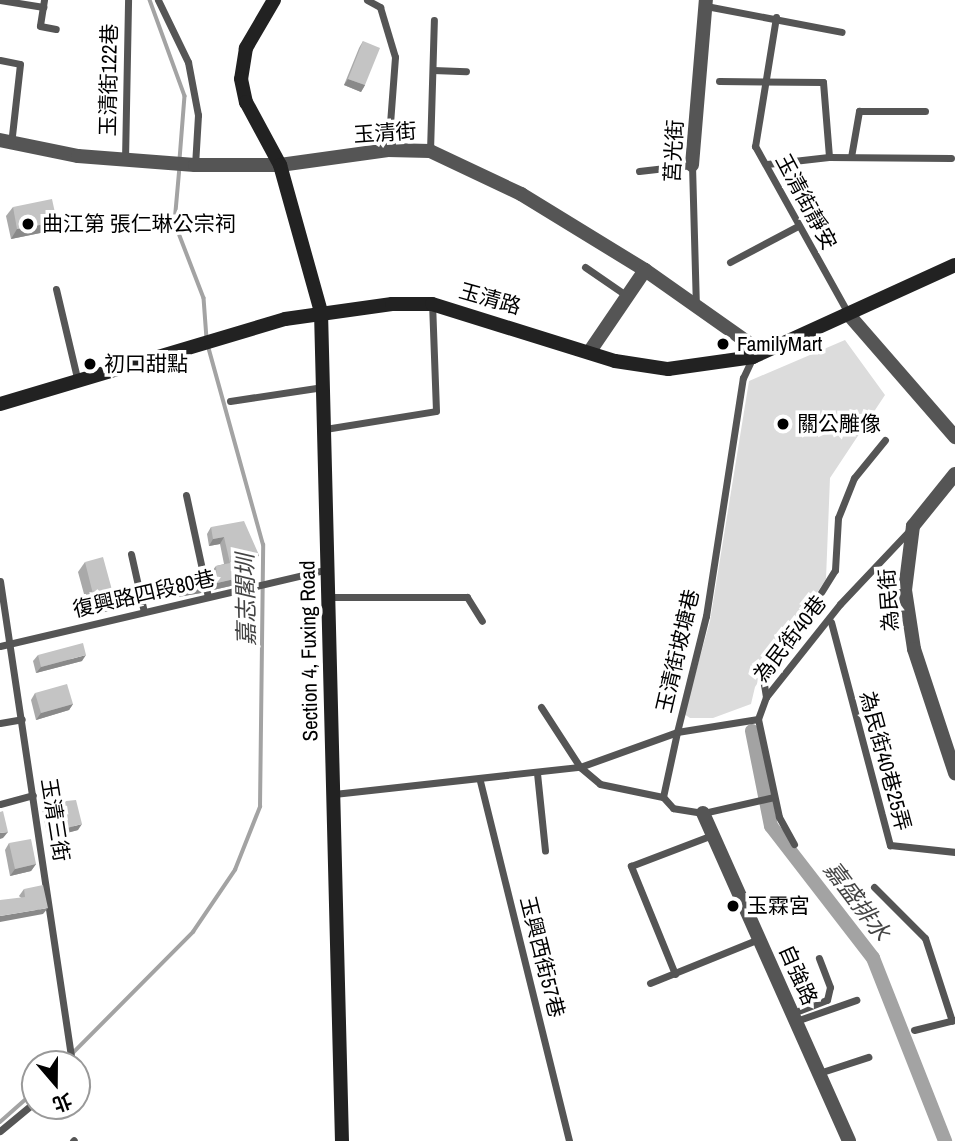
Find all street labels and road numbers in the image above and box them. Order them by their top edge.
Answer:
street label: 玉清街122巷 [95,23,123,137]
street label: 玉清街 [353,118,417,148]
street label: 莒光街 [660,119,688,183]
street label: 玉清街靜安 [770,150,842,254]
street label: 玉清路 [456,278,524,320]
street label: Section 4, Fuxing Road [295,560,323,742]
street label: 復興路四段80巷 [70,565,218,623]
street label: 為民街 [874,568,904,632]
street label: 玉清街坡塘巷 [652,587,704,715]
street label: 為民街40巷 [748,591,832,687]
street label: 為民街40巷25弄 [854,689,916,833]
street label: 玉清三街 [36,777,74,863]
street label: 玉興西街57巷 [515,894,569,1020]
street label: 自強路 [774,941,822,1009]

